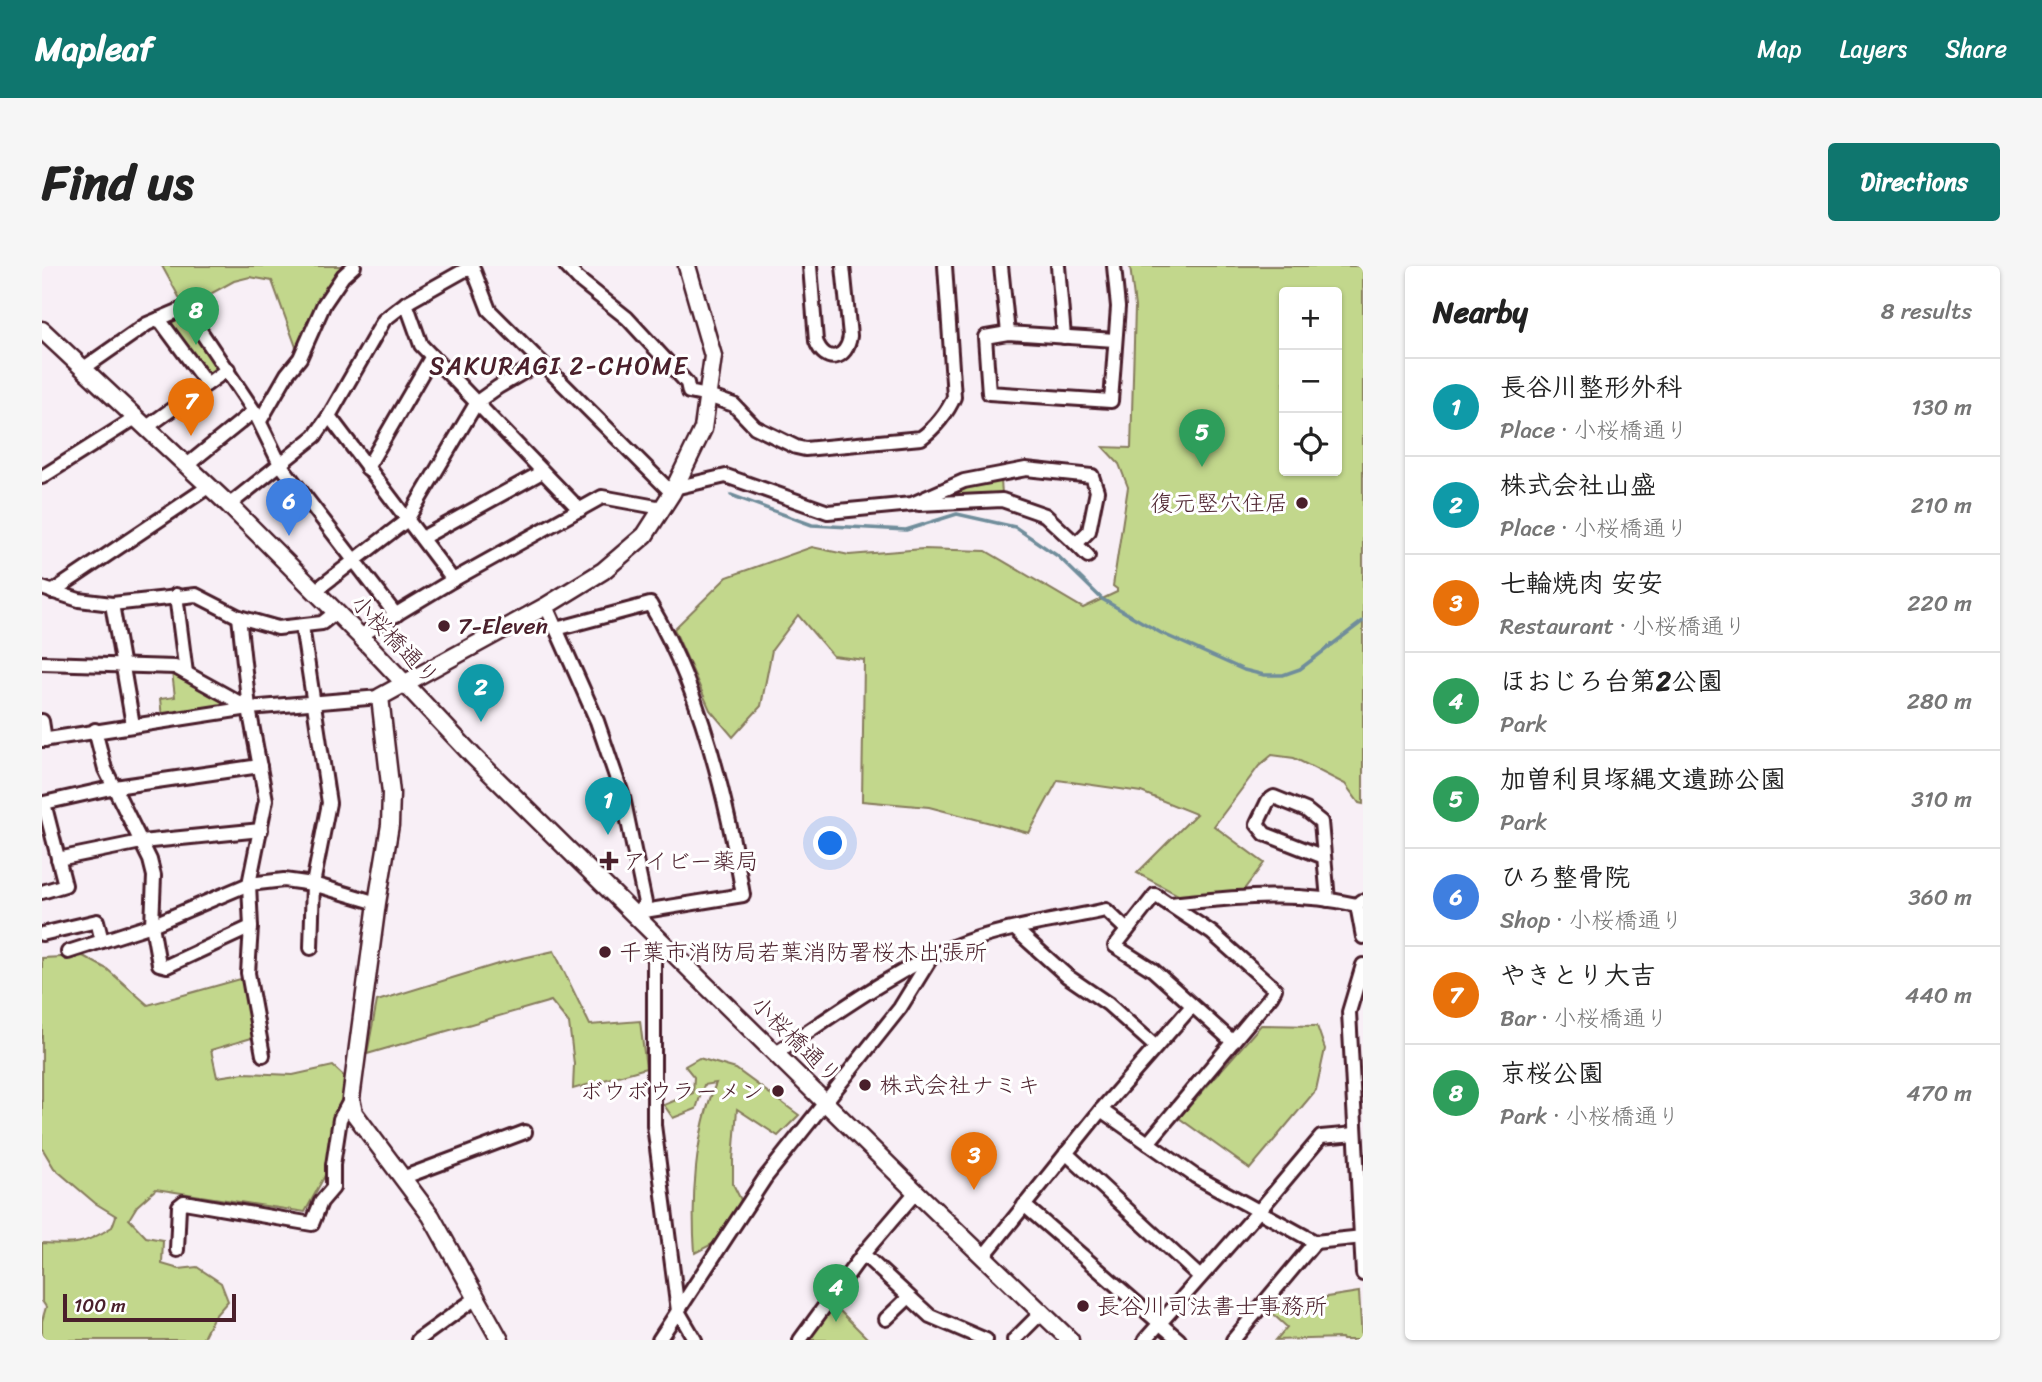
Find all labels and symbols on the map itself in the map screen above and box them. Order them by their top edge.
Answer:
pin: 8 [173,287,219,345]
district label: SAKURAGI 2-CHOME [429,345,689,387]
pin: 7 [168,378,214,436]
pin: 5 [1179,409,1225,467]
pin: 6 [266,478,312,536]
place label: 復元竪穴住居 [1150,483,1288,524]
marker: 復元竪穴住居 [1294,495,1310,511]
street label: 小桜橋通り [340,584,450,696]
place label: 7-Eleven [458,606,548,647]
marker: 7-Eleven [436,618,452,634]
pin: 2 [458,664,504,722]
pin: 1 [585,777,631,835]
your location [813,826,847,860]
place label: アイビー薬局 [623,841,758,882]
marker: アイビー薬局 [601,853,617,869]
place label: 千葉市消防局若葉消防署桜木出張所 [619,932,987,973]
marker: 千葉市消防局若葉消防署桜木出張所 [597,944,613,960]
street label: 小桜橋通り [740,985,852,1095]
place label: 株式会社ナミキ [879,1065,1040,1106]
place label: ボウボウラーメン [580,1071,764,1112]
marker: 株式会社ナミキ [857,1077,873,1093]
marker: ボウボウラーメン [770,1083,786,1099]
pin: 3 [951,1132,997,1190]
pin: 4 [813,1264,859,1322]
place label: 長谷川司法書士事務所 [1097,1286,1327,1327]
scale bar [63,1291,236,1323]
marker: 長谷川司法書士事務所 [1075,1298,1091,1314]

